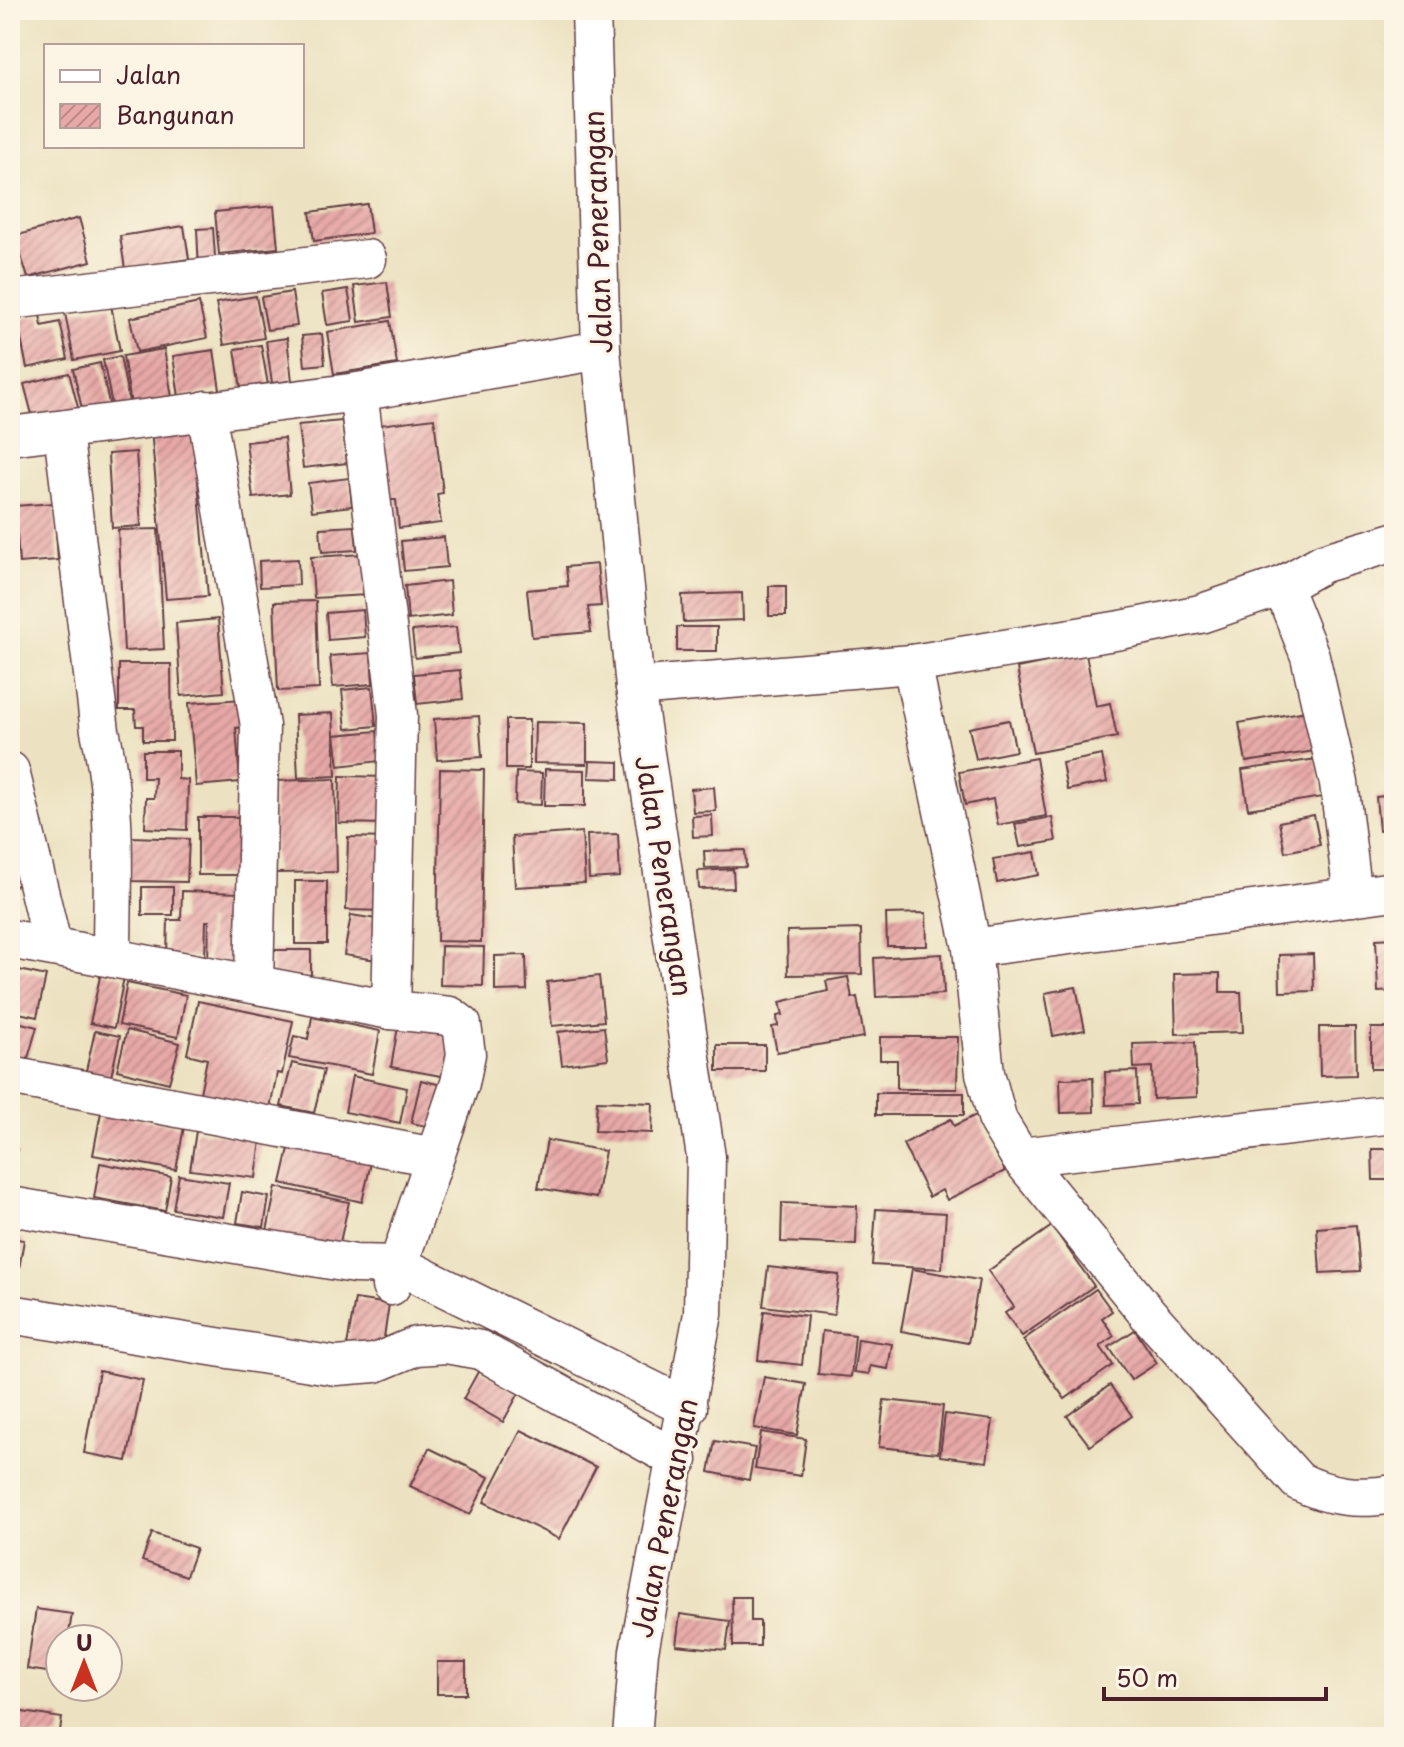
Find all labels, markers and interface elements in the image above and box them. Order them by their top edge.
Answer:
legend [44,44,304,148]
text: Jalan [116,56,181,92]
text: Bangunan [116,96,235,132]
street label: Jalan Penerangan [571,110,622,354]
street label: Jalan Penerangan [625,752,706,999]
street label: Jalan Penerangan [619,1394,708,1641]
north arrow [44,1623,124,1703]
text: U [76,1625,92,1658]
scale bar [1104,1651,1326,1701]
text: 50 m [1116,1659,1178,1695]

